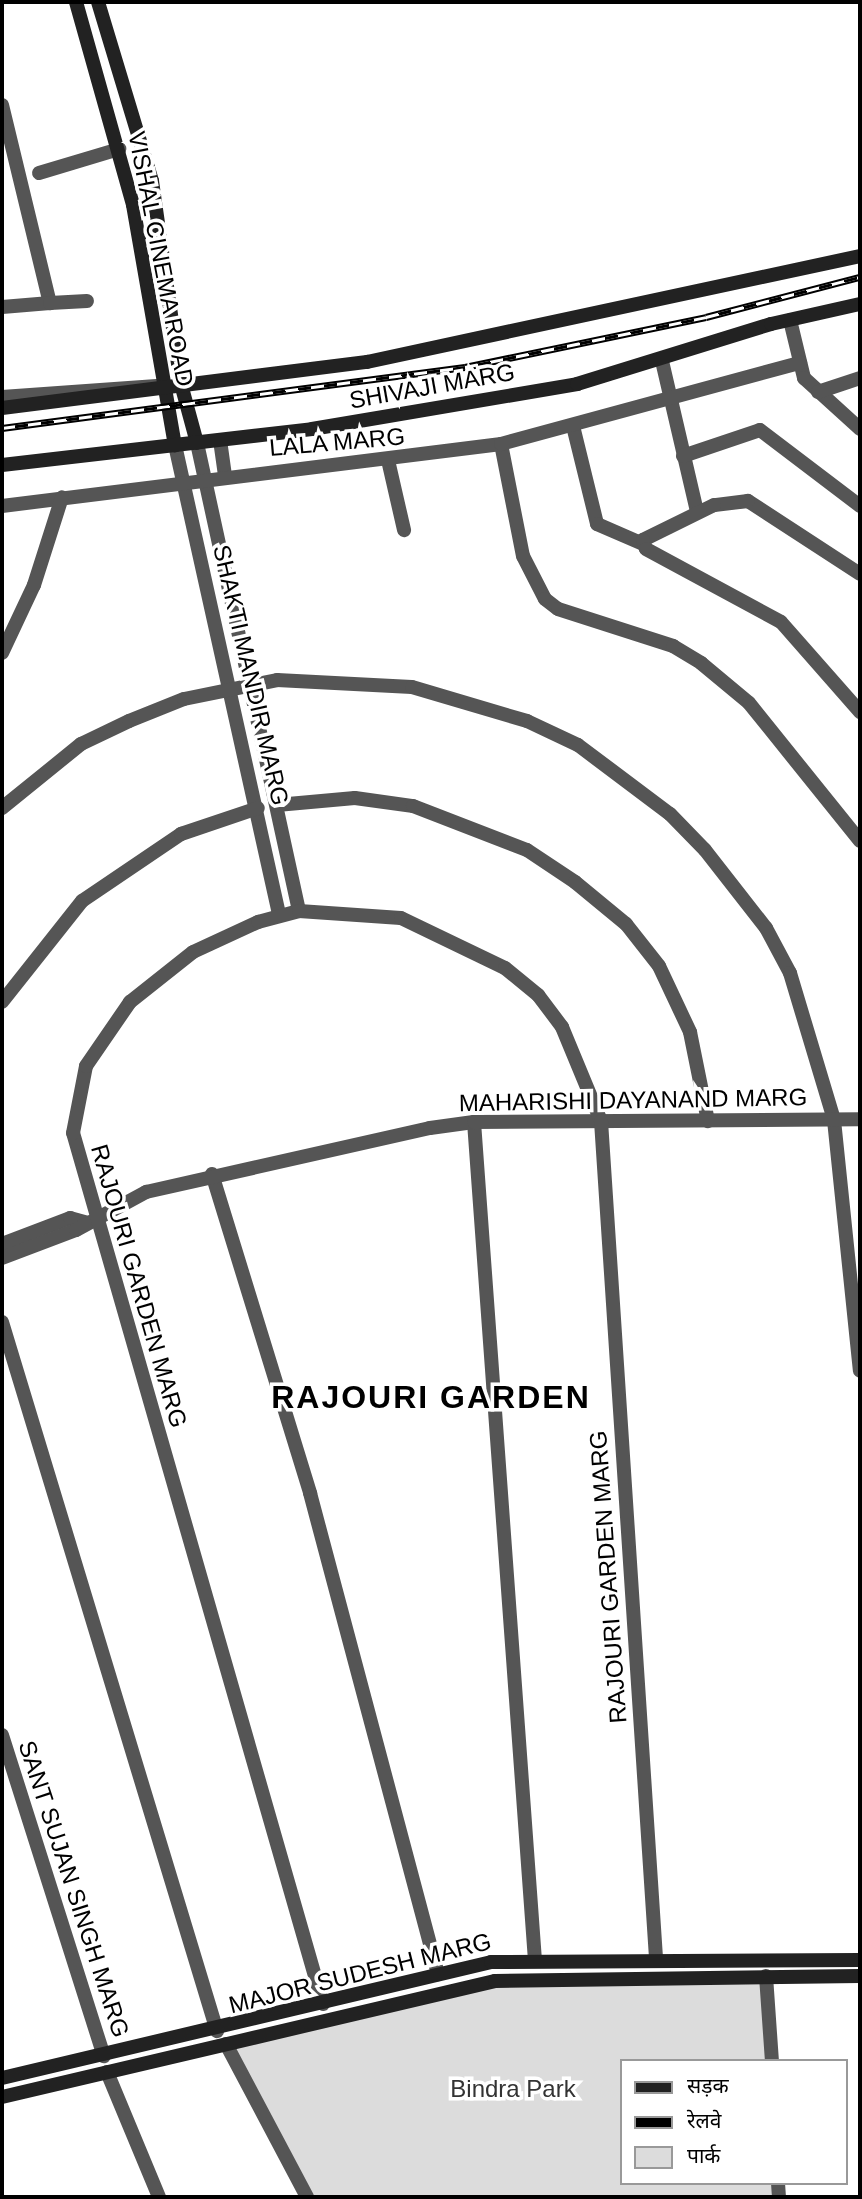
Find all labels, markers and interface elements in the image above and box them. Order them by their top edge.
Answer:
street label: VISHAL CINEMA ROAD [122,128,200,390]
street label: SHIVAJI MARG [347,357,517,415]
street label: LALA MARG [267,422,407,462]
street label: SHAKTI MANDIR MARG [207,542,295,808]
street label: MAHARISHI DAYANAND MARG [459,1083,807,1117]
street label: RAJOURI GARDEN MARG [85,1141,193,1431]
district label: RAJOURI GARDEN [273,1378,589,1416]
street label: RAJOURI GARDEN MARG [583,1430,633,1724]
street label: SANT SUJAN SINGH MARG [12,1737,136,2041]
street label: MAJOR SUDESH MARG [226,1926,494,2020]
legend [620,2059,848,2185]
text: सड़क [687,2074,729,2097]
park label: Bindra Park [450,2075,576,2103]
text: रेलवे [687,2109,722,2132]
text: पार्क [687,2144,721,2167]

